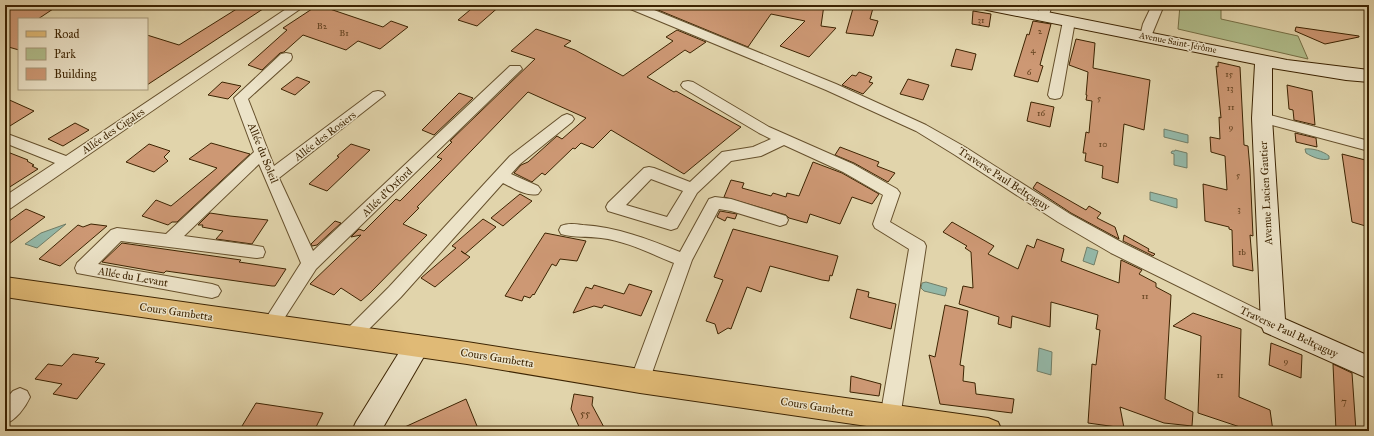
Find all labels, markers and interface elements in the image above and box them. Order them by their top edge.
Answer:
house number: 31 [977,14,985,25]
legend [18,18,148,90]
house number: B2 [317,20,328,31]
house number: 2 [1038,25,1043,36]
text: Road [54,27,80,41]
house number: B1 [339,27,349,38]
street label: Avenue Saint-Jérôme [1137,29,1218,56]
house number: 4 [1030,44,1036,55]
text: Park [54,47,76,61]
house number: 6 [1027,66,1032,77]
text: Building [54,67,97,82]
house number: 15 [1225,68,1234,79]
house number: 13 [1226,82,1234,93]
house number: 5 [1097,92,1102,103]
house number: 11 [1227,101,1235,112]
street label: Allée des Cigales [78,105,147,157]
house number: 16 [1037,107,1045,118]
street label: Allée des Rosiers [291,108,359,164]
street label: Allée du Soleil [245,120,281,185]
house number: 9 [1229,121,1234,132]
house number: 10 [1099,138,1107,149]
street label: Avenue Lucien Gautier [1257,140,1275,246]
street label: Traverse Paul Beltçaguy [956,144,1053,214]
street label: Allée d'Oxford [358,164,415,220]
house number: 5 [1236,169,1241,180]
house number: 3 [1237,203,1241,214]
house number: 1b [1238,246,1247,257]
street label: Allée du Levant [96,264,169,290]
house number: 11 [1141,290,1149,301]
street label: Cours Gambetta [139,300,214,324]
street label: Traverse Paul Beltçaguy [1238,304,1341,361]
street label: Cours Gambetta [460,346,535,370]
house number: 9 [1284,355,1289,366]
house number: 11 [1216,369,1224,380]
street label: Cours Gambetta [780,395,855,419]
house number: 7 [1341,395,1347,408]
house number: 55 [580,407,590,420]

